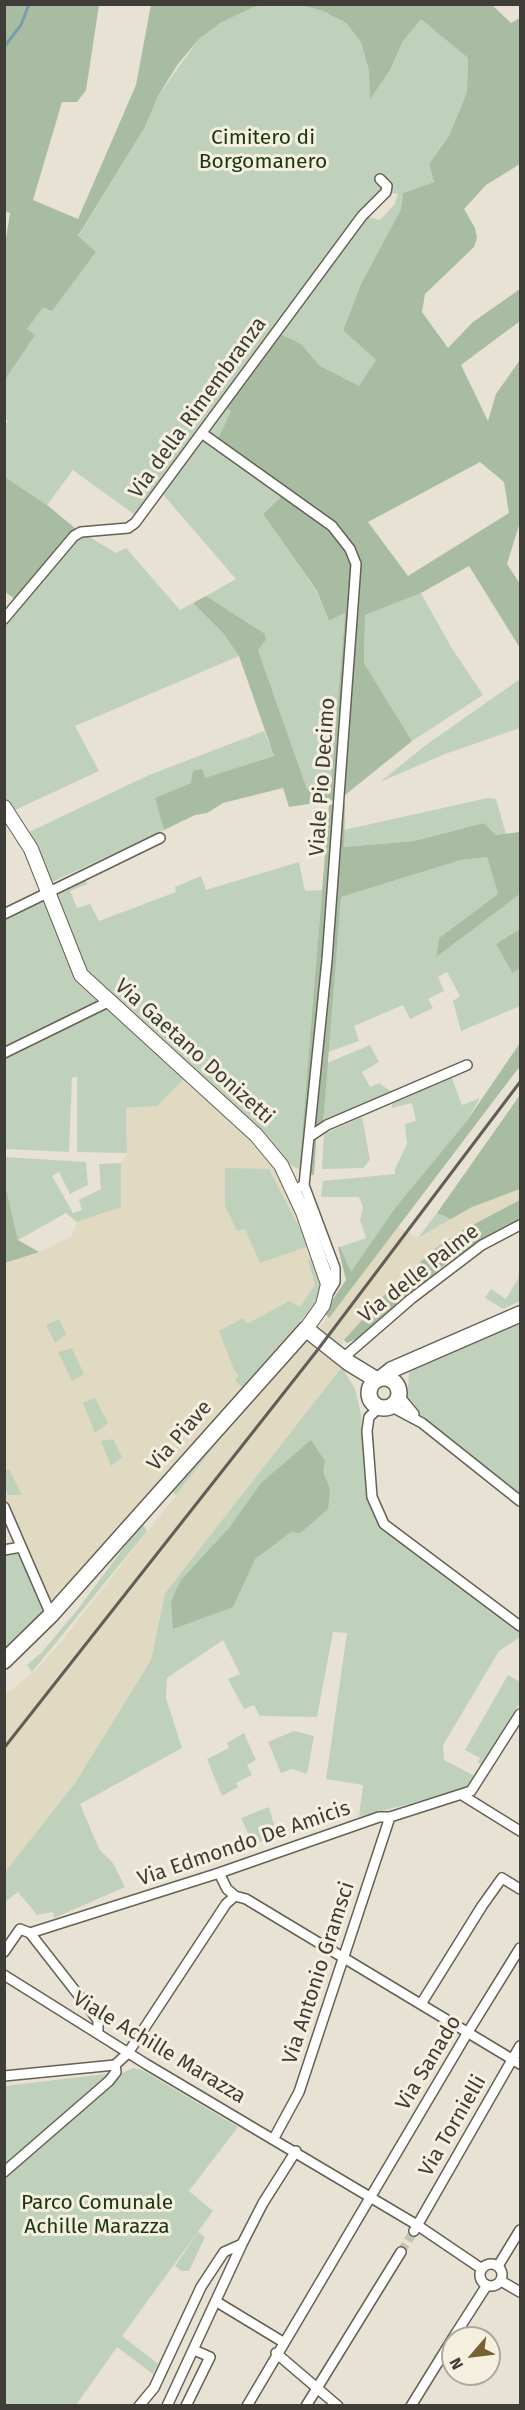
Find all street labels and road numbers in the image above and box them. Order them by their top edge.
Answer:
street label: Via della Rimembranza [124,313,272,503]
street label: Viale Pio Decimo [305,697,341,857]
street label: Via Gaetano Donizetti [109,974,279,1130]
street label: Via delle Palme [354,1219,484,1329]
street label: Via Piave [142,1395,218,1477]
street label: Via Edmondo De Amicis [134,1796,354,1892]
street label: Via Antonio Gramsci [278,1879,360,2067]
street label: Viale Achille Marazza [68,1986,250,2110]
street label: Via Sanado [391,2011,467,2115]
street label: Via Tornielli [414,2071,492,2181]

